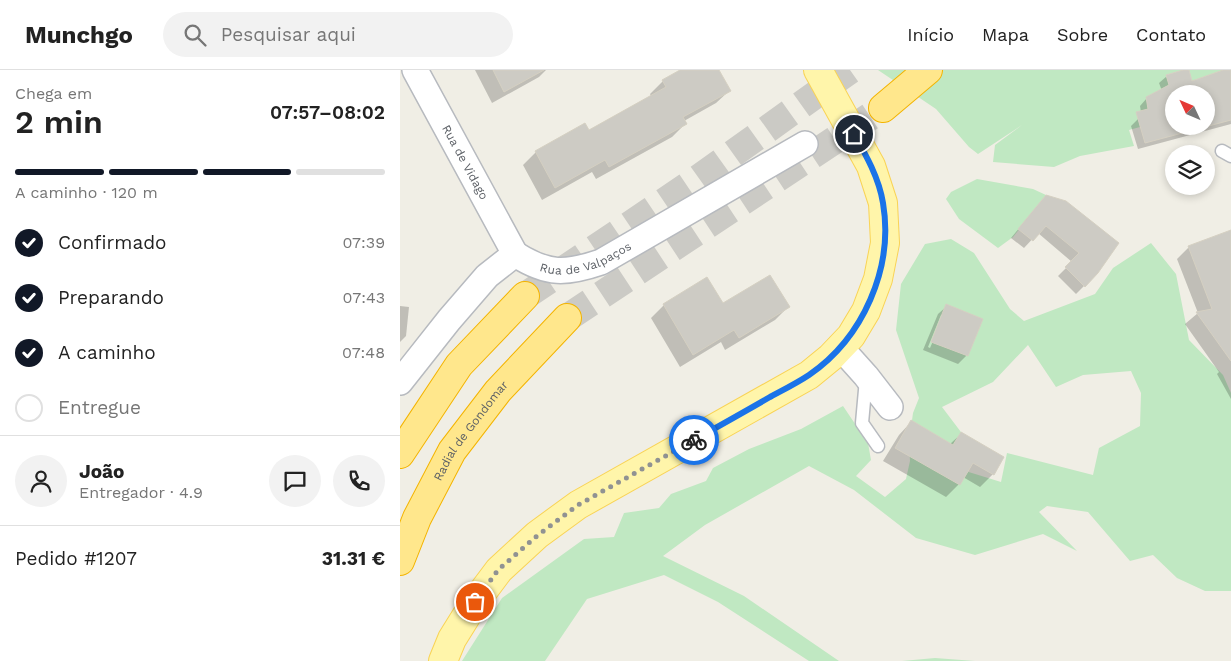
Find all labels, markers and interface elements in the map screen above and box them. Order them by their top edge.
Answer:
search box [163,12,513,57]
text: Munchgo [25,21,133,49]
icon: search [181,21,209,49]
text: Pesquisar aqui [221,23,356,46]
text: Início [907,24,954,45]
text: Mapa [982,24,1029,45]
text: Sobre [1057,24,1108,45]
text: Contato [1136,24,1206,45]
text: Chega em [15,84,92,103]
north arrow [1165,85,1215,135]
map controls [1165,85,1215,195]
text: 07:57–08:02 [270,101,385,124]
text: 2 min [15,103,103,141]
pin [833,113,875,155]
icon: home [840,120,868,148]
street label: Rua de Vidago [439,122,491,202]
button: layers [1165,145,1215,195]
text: A caminho · 120 m [15,183,158,202]
icon: check [15,229,43,257]
text: Confirmado [58,231,167,254]
text: 07:39 [342,233,385,252]
street label: Rua de Valpaços [538,239,634,278]
icon: check [15,284,43,312]
text: Preparando [58,286,164,309]
text: 07:43 [343,288,385,307]
icon: check [15,339,43,367]
text: A caminho [58,341,156,364]
text: 07:48 [342,343,385,362]
street label: Radial de Gondomar [431,378,511,483]
text: Entregue [58,396,141,419]
courier [669,415,719,465]
icon: bike [680,426,708,454]
button: person [15,455,67,507]
button: chat [269,455,321,507]
button: phone [333,455,385,507]
text: João [79,460,124,483]
text: Entregador · 4.9 [79,483,203,502]
text: Pedido #1207 [15,547,137,570]
text: 31.31 € [322,547,385,570]
pin [454,581,496,623]
icon: bag [461,588,489,616]

